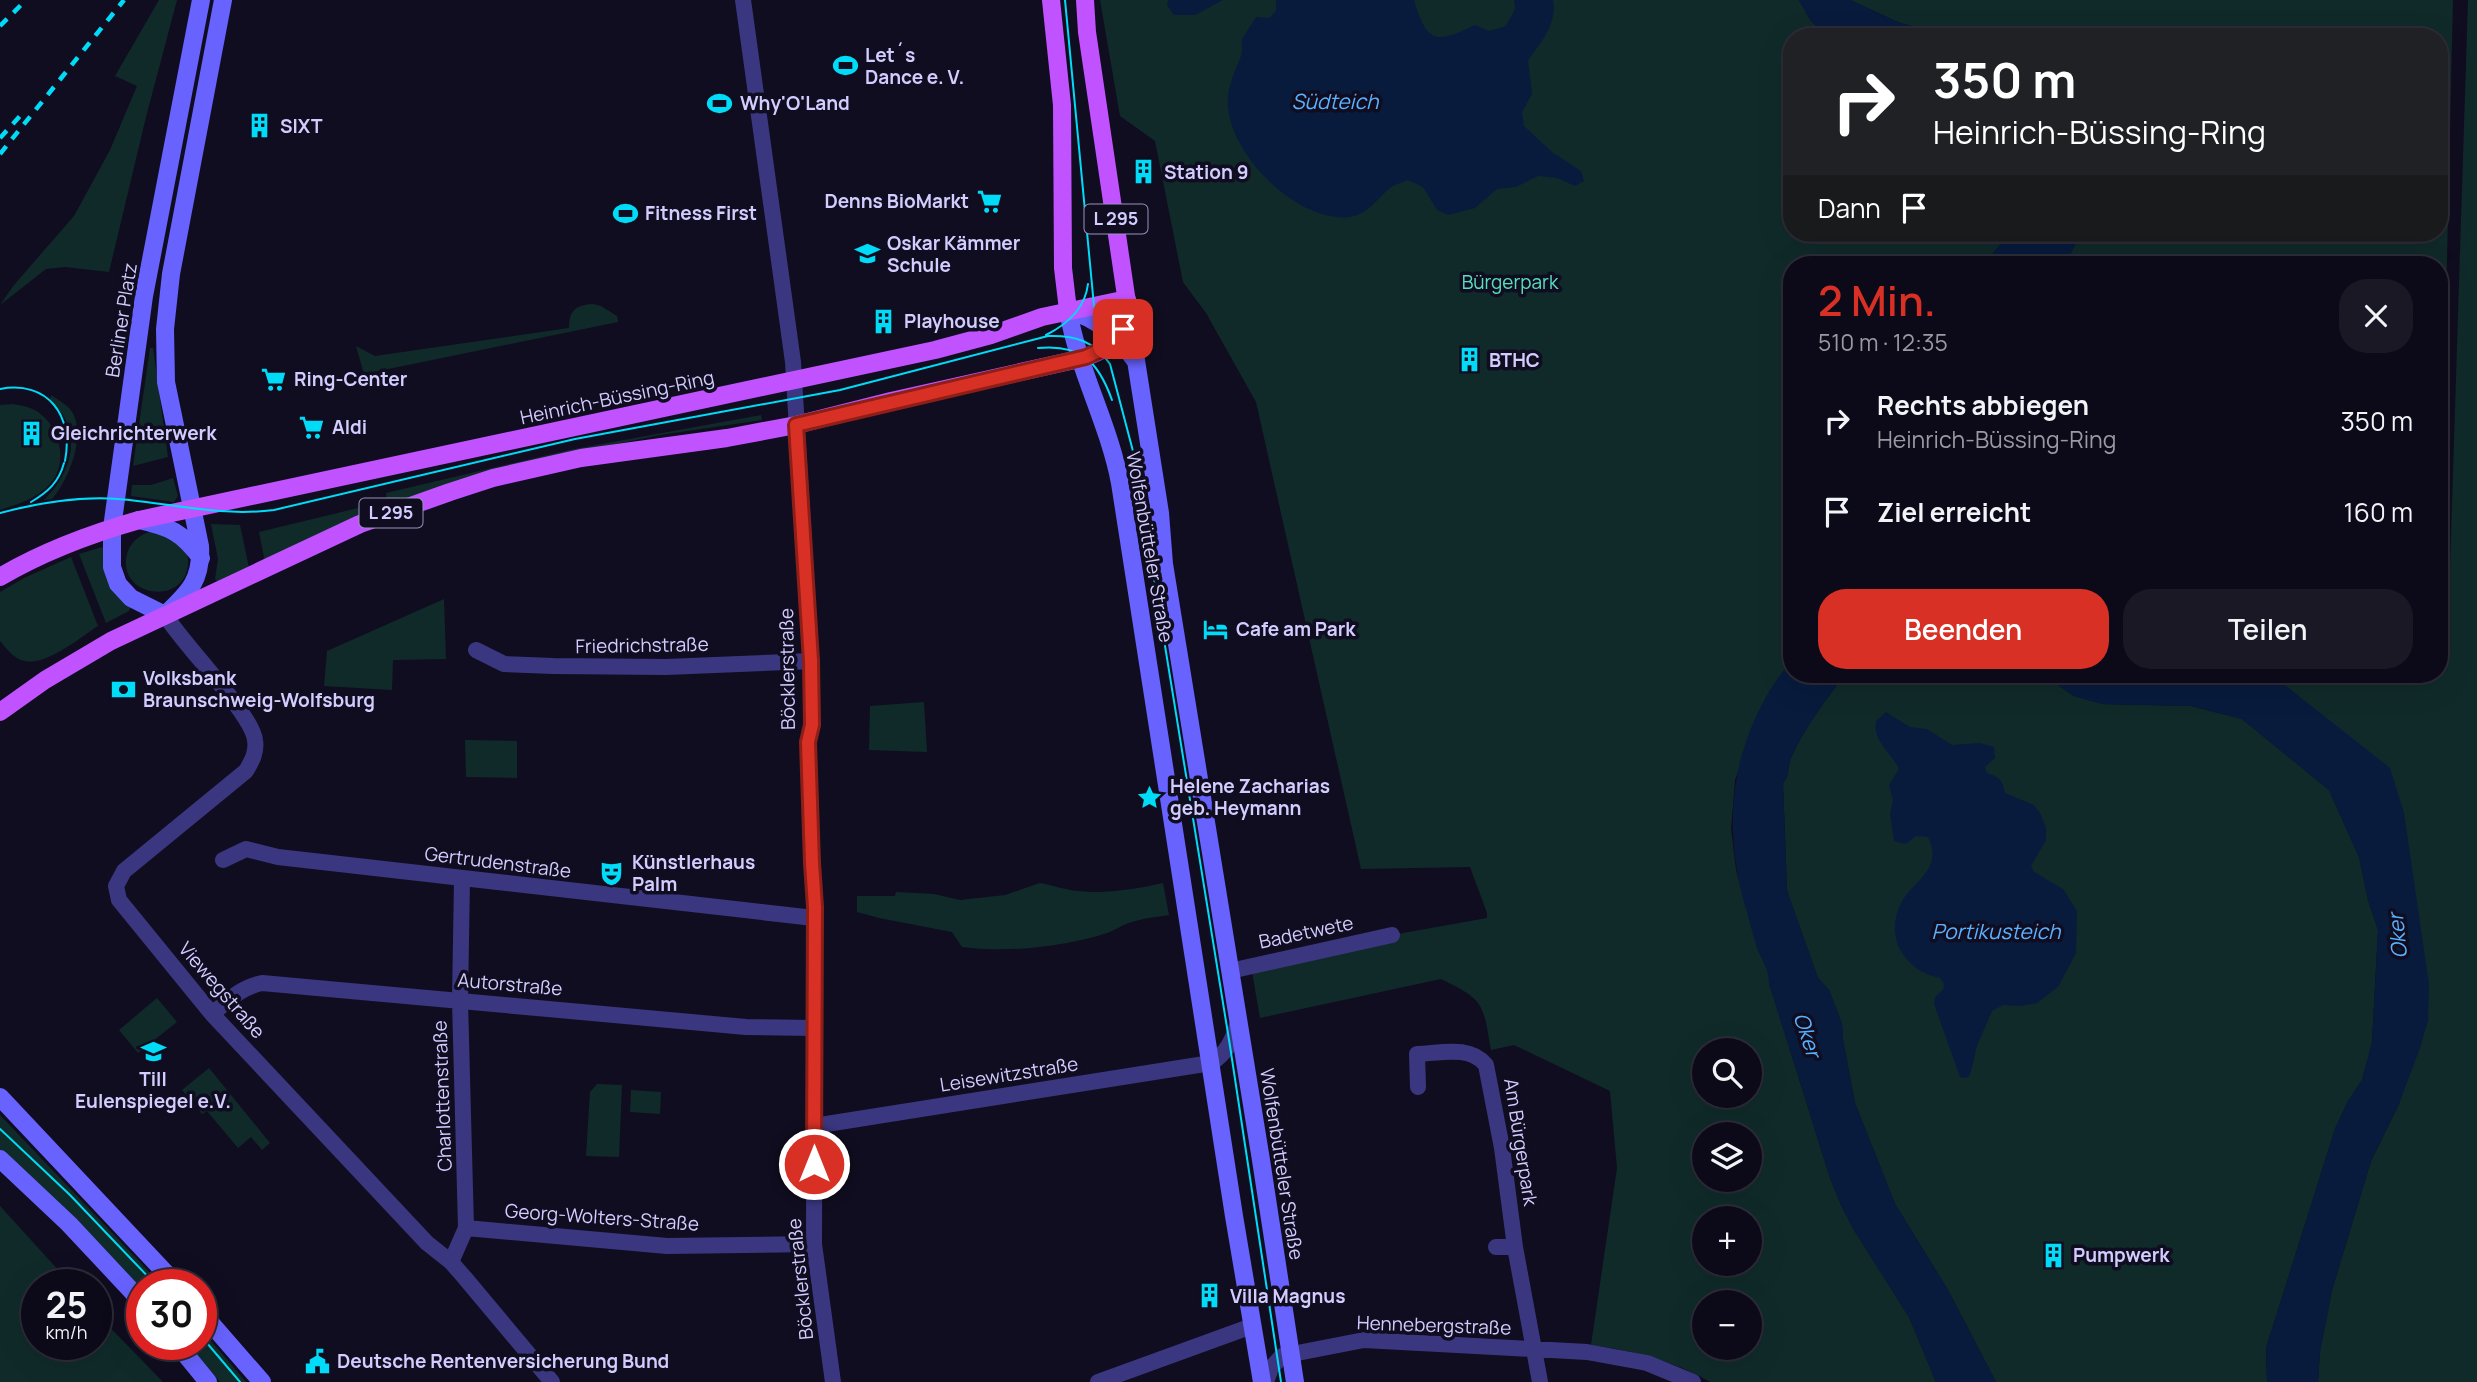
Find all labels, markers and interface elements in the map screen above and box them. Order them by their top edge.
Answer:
place label: Let´s Dance e. V. [865,42,964,90]
text: 350 m [1933,46,2076,113]
sports icon: Let´s Dance e. V. [831,52,859,80]
icon: right [1818,56,1909,147]
water label: Südteich [1291,87,1380,115]
sports icon: Why'O'Land [706,89,734,117]
place label: Why'O'Land [740,90,850,116]
text: Heinrich-Büssing-Ring [1933,110,2266,154]
building icon: SIXT [246,112,274,140]
place label: SIXT [280,113,323,139]
building icon: Station 9 [1130,158,1158,186]
place label: Station 9 [1164,159,1248,185]
supermarket icon: Denns BioMarkt [975,187,1003,215]
place label: Denns BioMarkt [824,188,969,214]
icon: arrive [1895,189,1933,227]
text: Dann [1818,190,1881,226]
sports icon: Fitness First [611,199,639,227]
place label: Fitness First [645,200,757,226]
road number: L 295 [1084,204,1148,233]
place label: Oskar Kämmer Schule [887,230,1021,278]
school or university icon: Oskar Kämmer Schule [853,240,881,268]
street label: Berliner Platz [99,261,143,379]
park label: Bürgerpark [1462,269,1559,295]
text: 2 Min. [1818,271,1936,329]
button: close [2339,279,2413,353]
pin [1093,299,1153,359]
building icon: Playhouse [870,307,898,335]
place label: Playhouse [904,308,1000,334]
icon: arrive [1104,310,1142,348]
text: 510 m · 12:35 [1818,326,1948,358]
building icon: BTHC [1455,346,1483,374]
place label: BTHC [1489,347,1540,373]
street label: Heinrich-Büssing-Ring [518,364,716,430]
supermarket icon: Ring-Center [260,365,288,393]
place label: Ring-Center [294,366,408,392]
text: Rechts abbiegen [1877,387,2089,423]
icon: right [1818,402,1856,440]
text: 350 m [2340,403,2413,439]
supermarket icon: Aldi [298,413,326,441]
place label: Aldi [332,414,367,440]
building icon: Gleichrichterwerk [17,419,45,447]
place label: Gleichrichterwerk [51,420,217,446]
text: Heinrich-Büssing-Ring [1877,423,2116,455]
street label: Wolfenbütteler Straße [1120,449,1180,645]
icon: arrive [1818,493,1856,531]
text: Ziel erreicht [1877,494,2031,530]
text: 160 m [2344,494,2413,530]
road number: L 295 [360,499,422,528]
button: Beenden [1818,589,2109,669]
button: Teilen [2123,589,2413,669]
street label: Böcklerstraße [773,608,801,730]
hotel icon: Cafe am Park [1202,615,1230,643]
place label: Cafe am Park [1236,616,1356,642]
street label: Friedrichstraße [575,631,709,659]
place label: Volksbank Braunschweig-Wolfsburg [143,665,375,713]
bank icon: Volksbank Braunschweig-Wolfsburg [109,675,137,703]
place label: Helene Zacharias geb. Heymann [1170,773,1330,821]
place icon: Helene Zacharias geb. Heymann [1136,783,1164,811]
street label: Gertrudenstraße [423,840,573,884]
place label: Künstlerhaus Palm [632,849,755,897]
theatre icon: Künstlerhaus Palm [598,859,626,887]
street label: Badetwete [1256,909,1356,955]
water label: Oker [2380,910,2413,960]
water label: Portikusteich [1931,917,2062,945]
street label: Viewegstraße [173,936,271,1044]
street label: Autorstraße [456,966,564,1002]
water label: Oker [1788,1009,1829,1063]
street label: Charlottenstraße [426,1020,458,1172]
school or university icon: Till Eulenspiegel e.V. [139,1037,167,1065]
map controls [1692,1038,1762,1360]
button: search [1692,1038,1762,1108]
street label: Leisewitzstraße [938,1050,1080,1098]
place label: Till Eulenspiegel e.V. [75,1066,231,1114]
street label: Wolfenbütteler Straße [1254,1066,1310,1262]
street label: Am Bürgerpark [1498,1076,1544,1208]
button: layers [1692,1122,1762,1192]
position arrow [777,1127,851,1201]
street label: Georg-Wolters-Straße [504,1197,700,1237]
button: + [1692,1206,1762,1276]
street label: Böcklerstraße [781,1217,819,1341]
building icon: Pumpwerk [2039,1241,2067,1269]
place label: Pumpwerk [2073,1242,2170,1268]
speed limit sign: 30 [126,1269,217,1360]
text: 25 [46,1281,87,1329]
building icon: Villa Magnus [1196,1282,1224,1310]
place label: Villa Magnus [1230,1283,1345,1309]
button: − [1692,1290,1762,1360]
street label: Hennebergstraße [1356,1309,1512,1341]
text: km/h [46,1320,87,1344]
public building icon: Deutsche Rentenversicherung Bund [303,1347,331,1375]
place label: Deutsche Rentenversicherung Bund [337,1348,669,1374]

